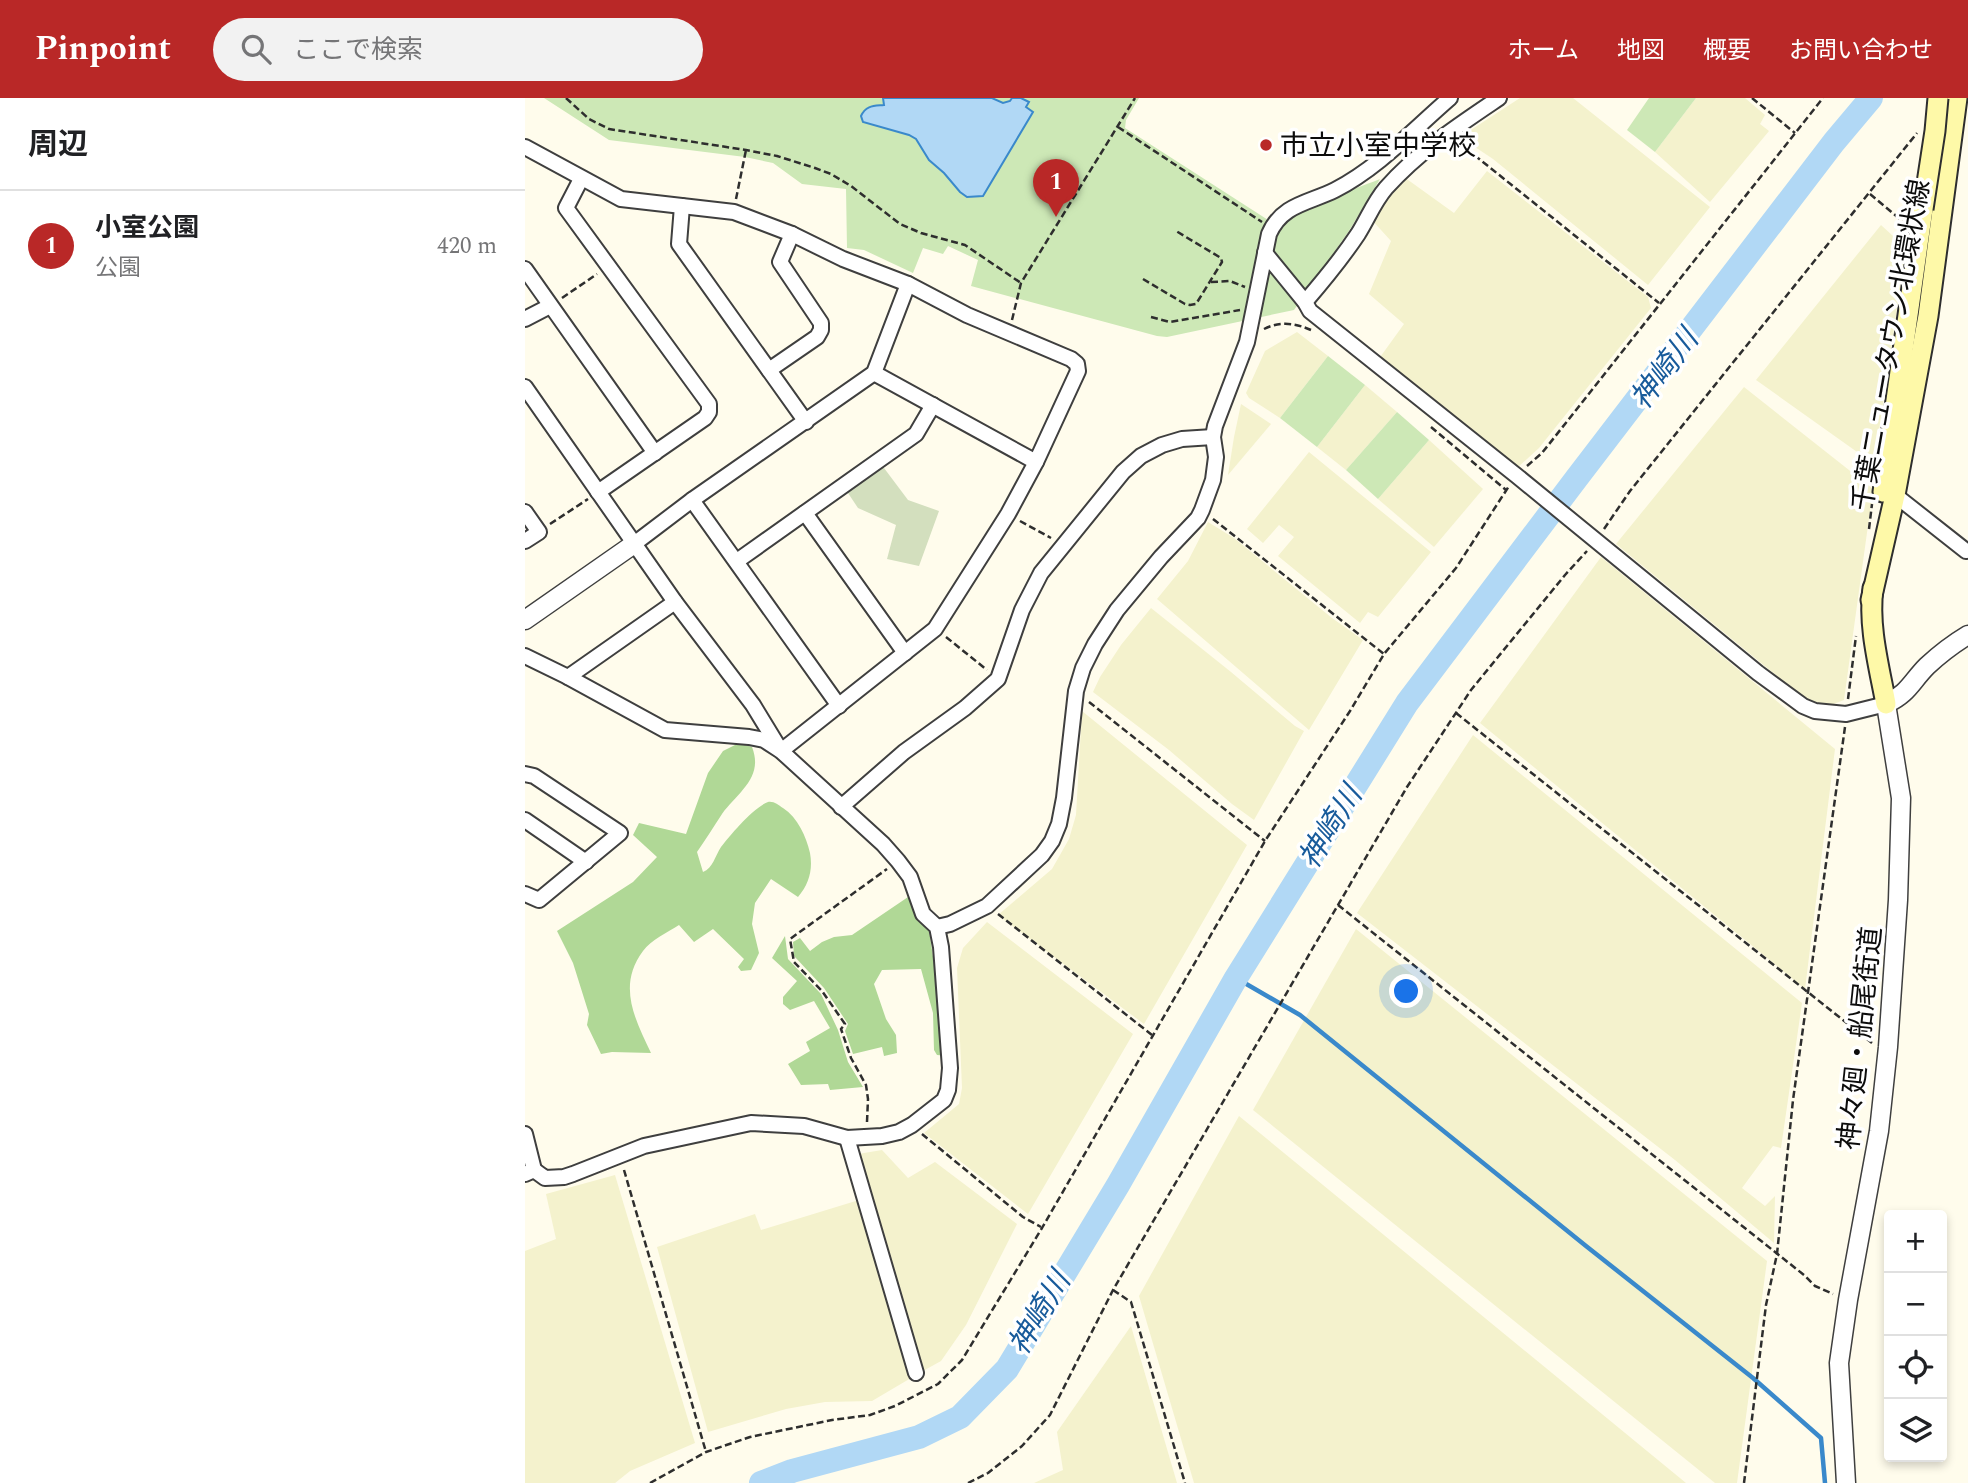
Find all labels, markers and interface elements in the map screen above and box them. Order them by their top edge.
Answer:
search box [213,18,703,81]
text: Pinpoint [35,24,171,74]
icon: search [237,30,275,68]
text: ここで検索 [293,30,423,70]
text: ホーム [1508,33,1579,69]
text: 地図 [1617,33,1665,69]
text: 概要 [1703,33,1751,69]
text: お問い合わせ [1789,33,1933,69]
text: 周辺 [28,122,88,168]
place label: 市立小室中学校 [1280,125,1476,168]
marker: 市立小室中学校 [1258,137,1274,153]
pin: 1 [1033,159,1079,217]
street label: 千葉ニュータウン北環状線 [1841,176,1942,514]
text: 小室公園 [95,208,199,248]
text: 1 [45,229,57,264]
text: 420 m [437,229,497,264]
text: 公園 [95,251,141,286]
water label: 神崎川 [1619,317,1712,419]
water label: 神崎川 [1287,775,1376,878]
street label: 神々廻・船尾街道 [1827,925,1894,1152]
your location [1389,974,1423,1008]
map controls [1884,1210,1947,1462]
button: + [1884,1210,1947,1273]
water label: 神崎川 [997,1261,1084,1364]
button: − [1884,1273,1947,1336]
button: locate [1884,1336,1947,1399]
button: layers [1884,1399,1947,1462]

